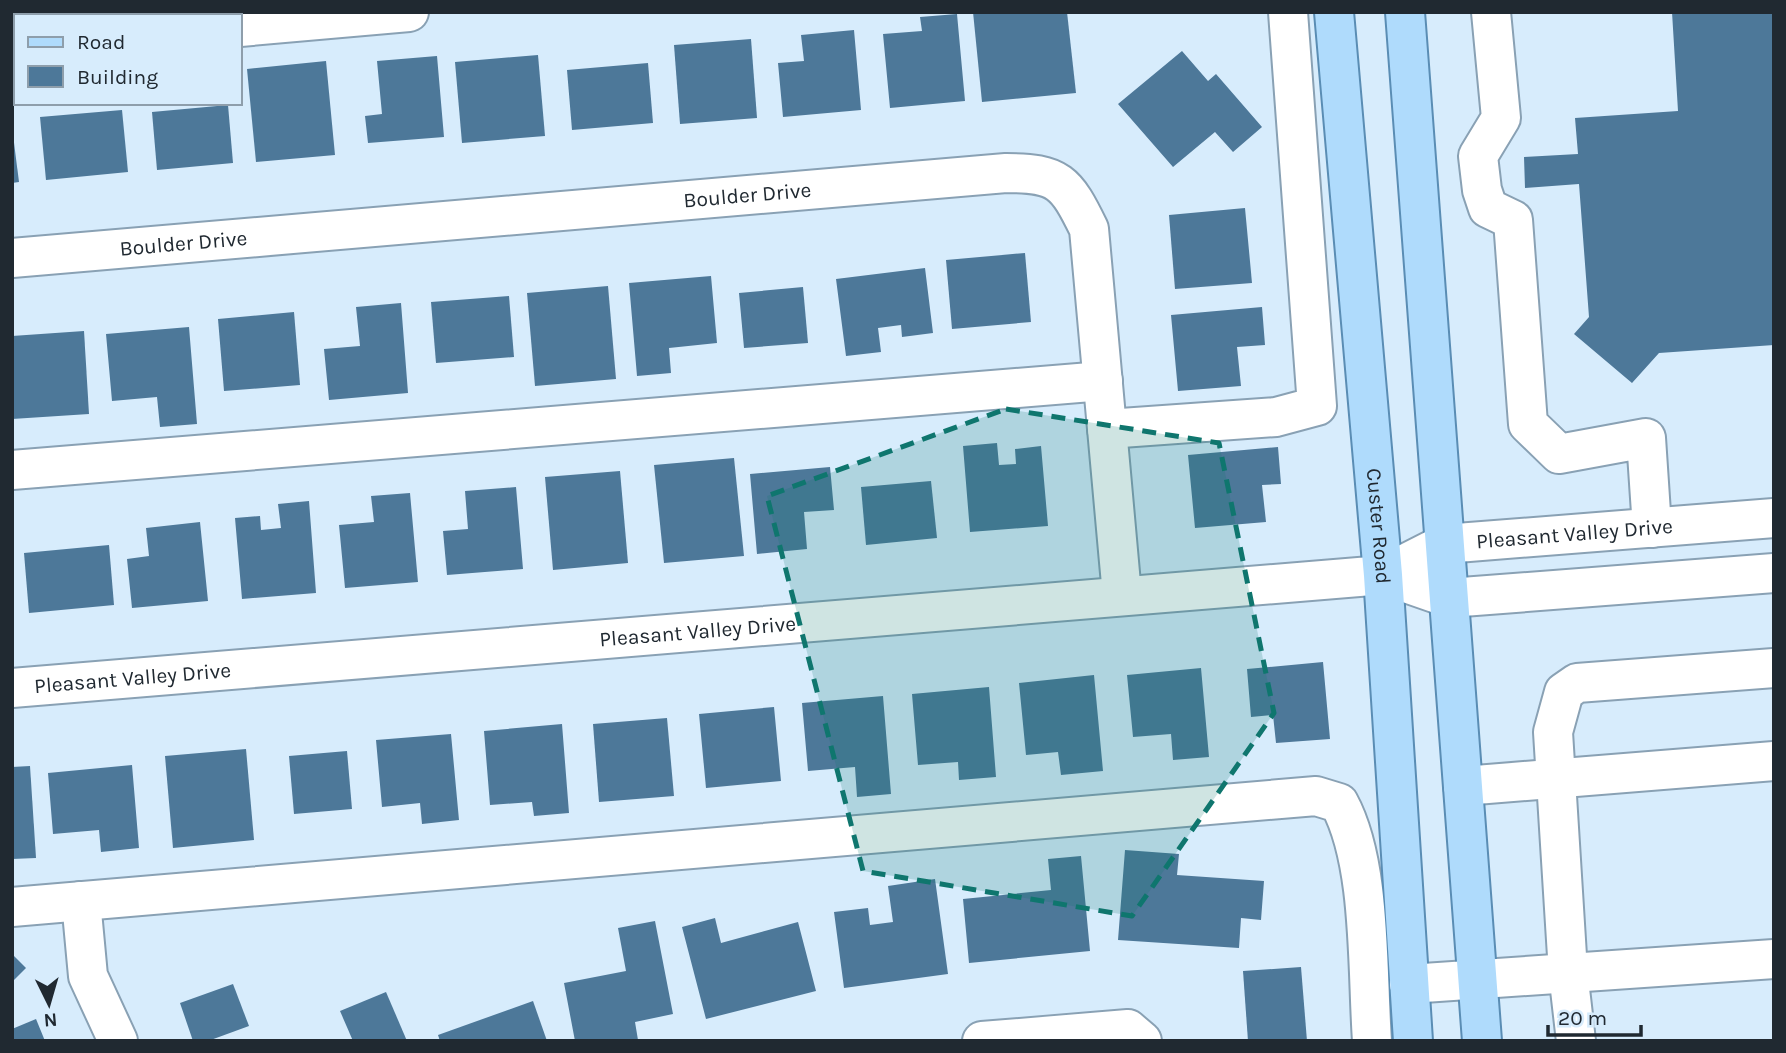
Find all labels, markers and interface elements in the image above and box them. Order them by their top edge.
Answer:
legend [14,14,242,105]
text: Road [77,30,125,54]
text: Building [77,65,158,89]
street label: Boulder Drive [682,178,812,213]
street label: Boulder Drive [119,226,248,261]
street label: Custer Road [1362,467,1396,585]
street label: Pleasant Valley Drive [1475,514,1674,553]
street label: Pleasant Valley Drive [598,611,797,652]
street label: Pleasant Valley Drive [33,658,232,698]
north arrow [14,969,84,1039]
scale bar [1548,993,1641,1038]
text: 20 m [1558,1006,1607,1030]
text: N [43,1008,58,1031]

